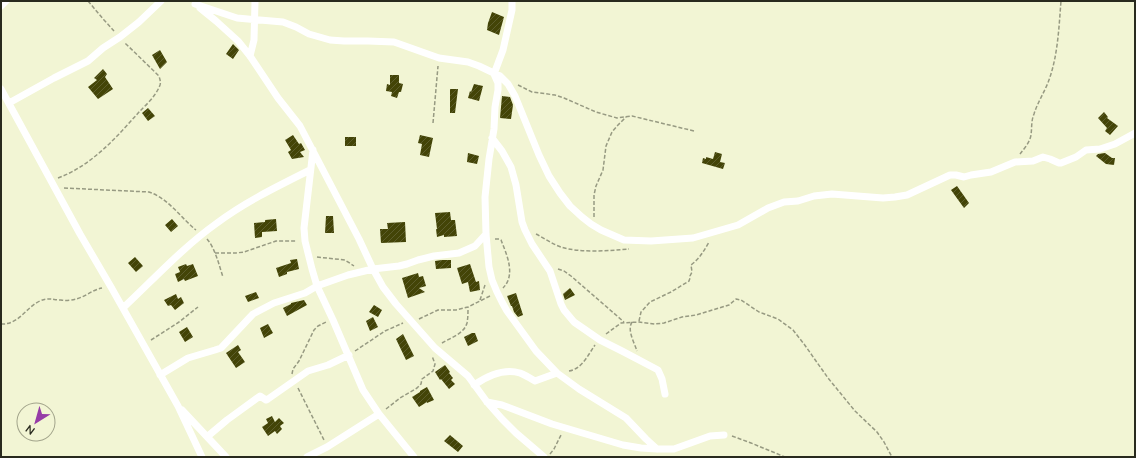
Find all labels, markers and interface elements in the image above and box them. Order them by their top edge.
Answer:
north arrow [16,402,56,442]
text: N [22,421,38,438]

